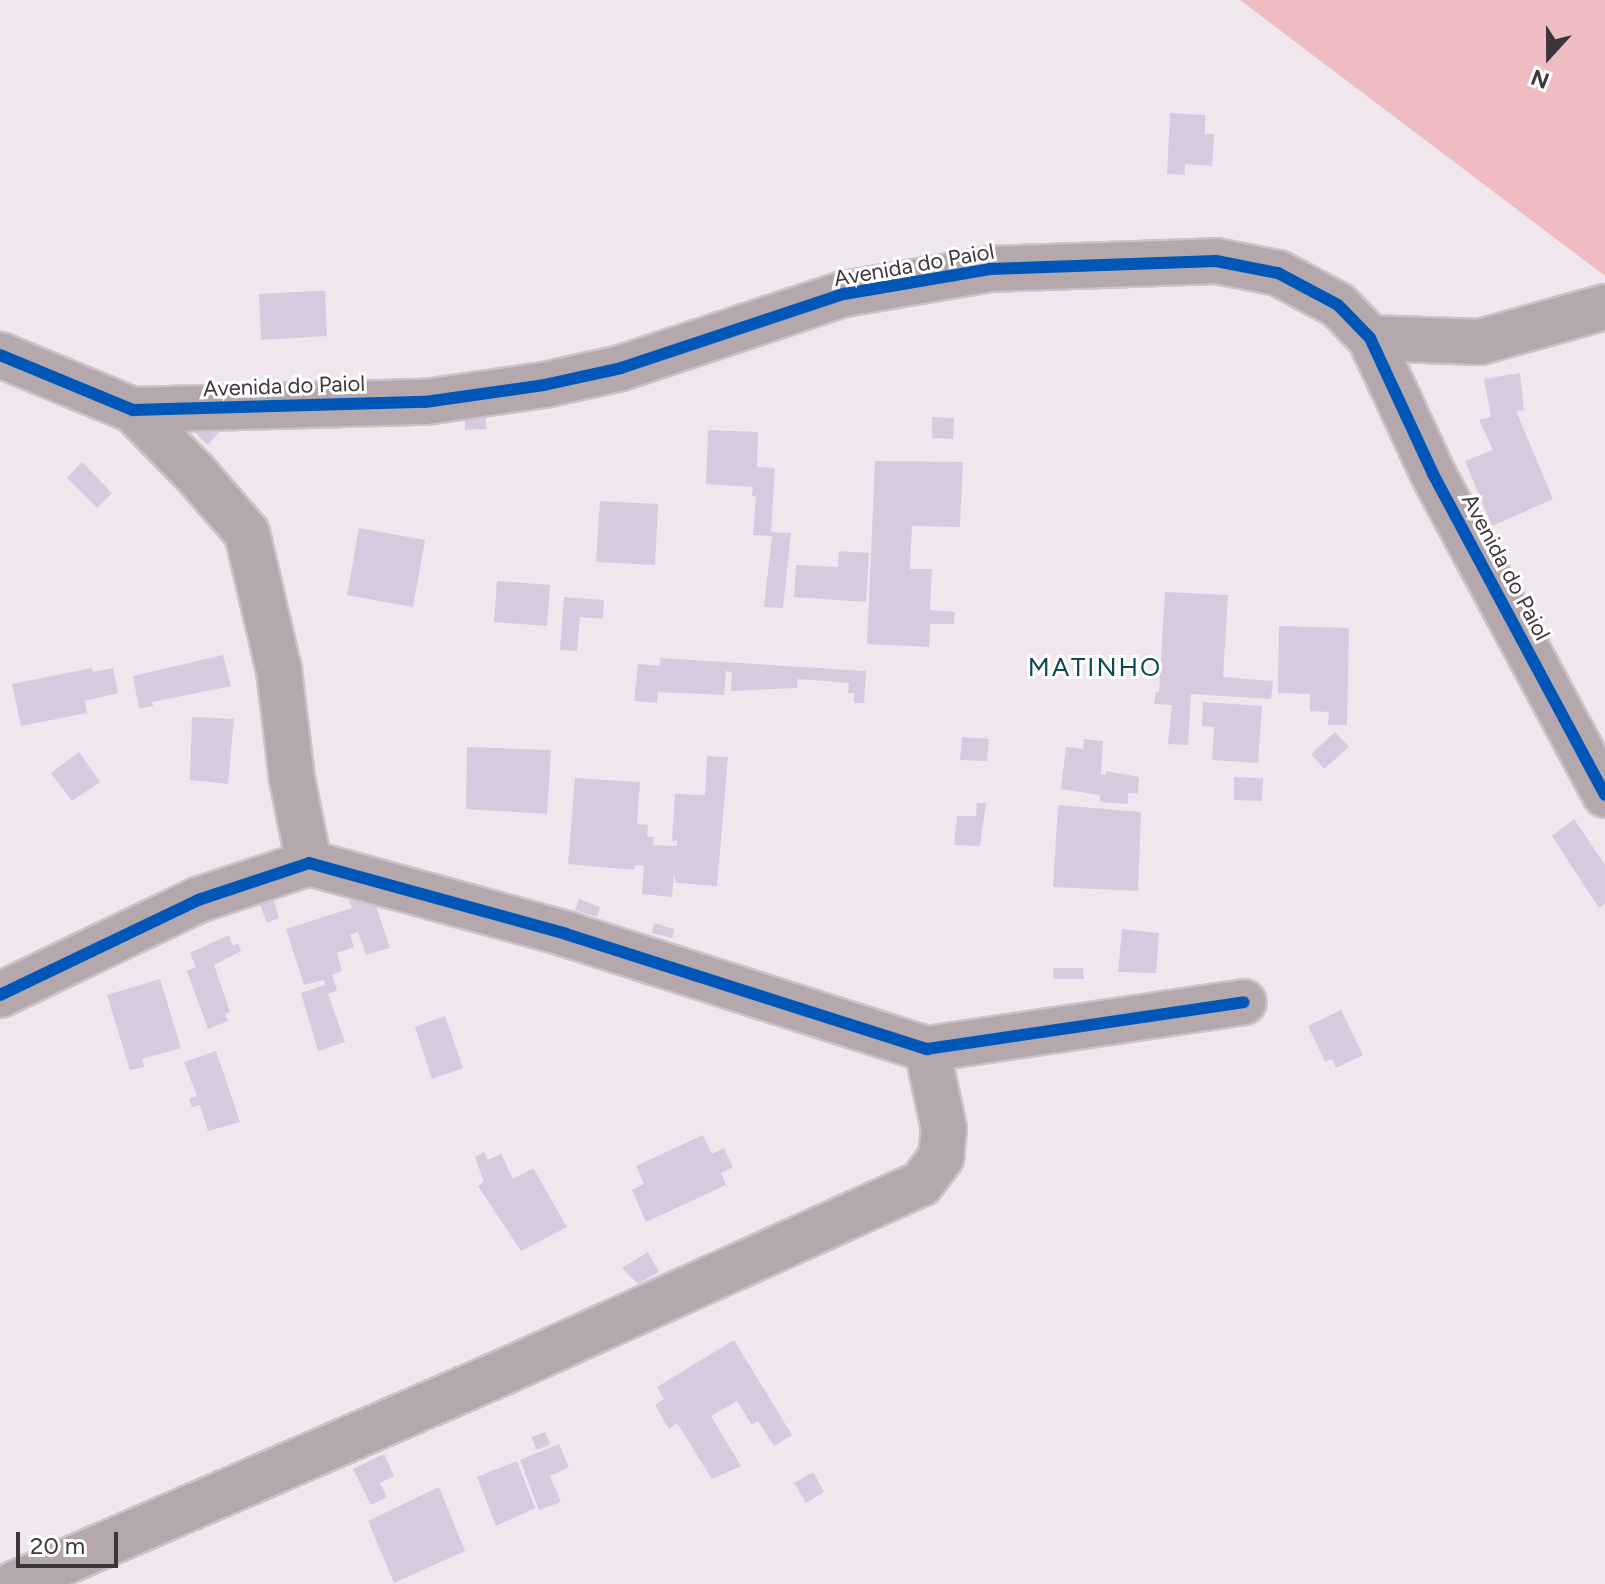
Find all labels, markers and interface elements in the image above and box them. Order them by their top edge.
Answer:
north arrow [1509,16,1589,96]
text: N [1527,63,1553,95]
street label: Avenida do Paiol [832,238,996,292]
street label: Avenida do Paiol [202,370,366,402]
street label: Avenida do Paiol [1456,489,1556,645]
district label: MATINHO [1028,652,1162,684]
scale bar [20,1516,122,1566]
text: 20 m [30,1531,85,1560]

